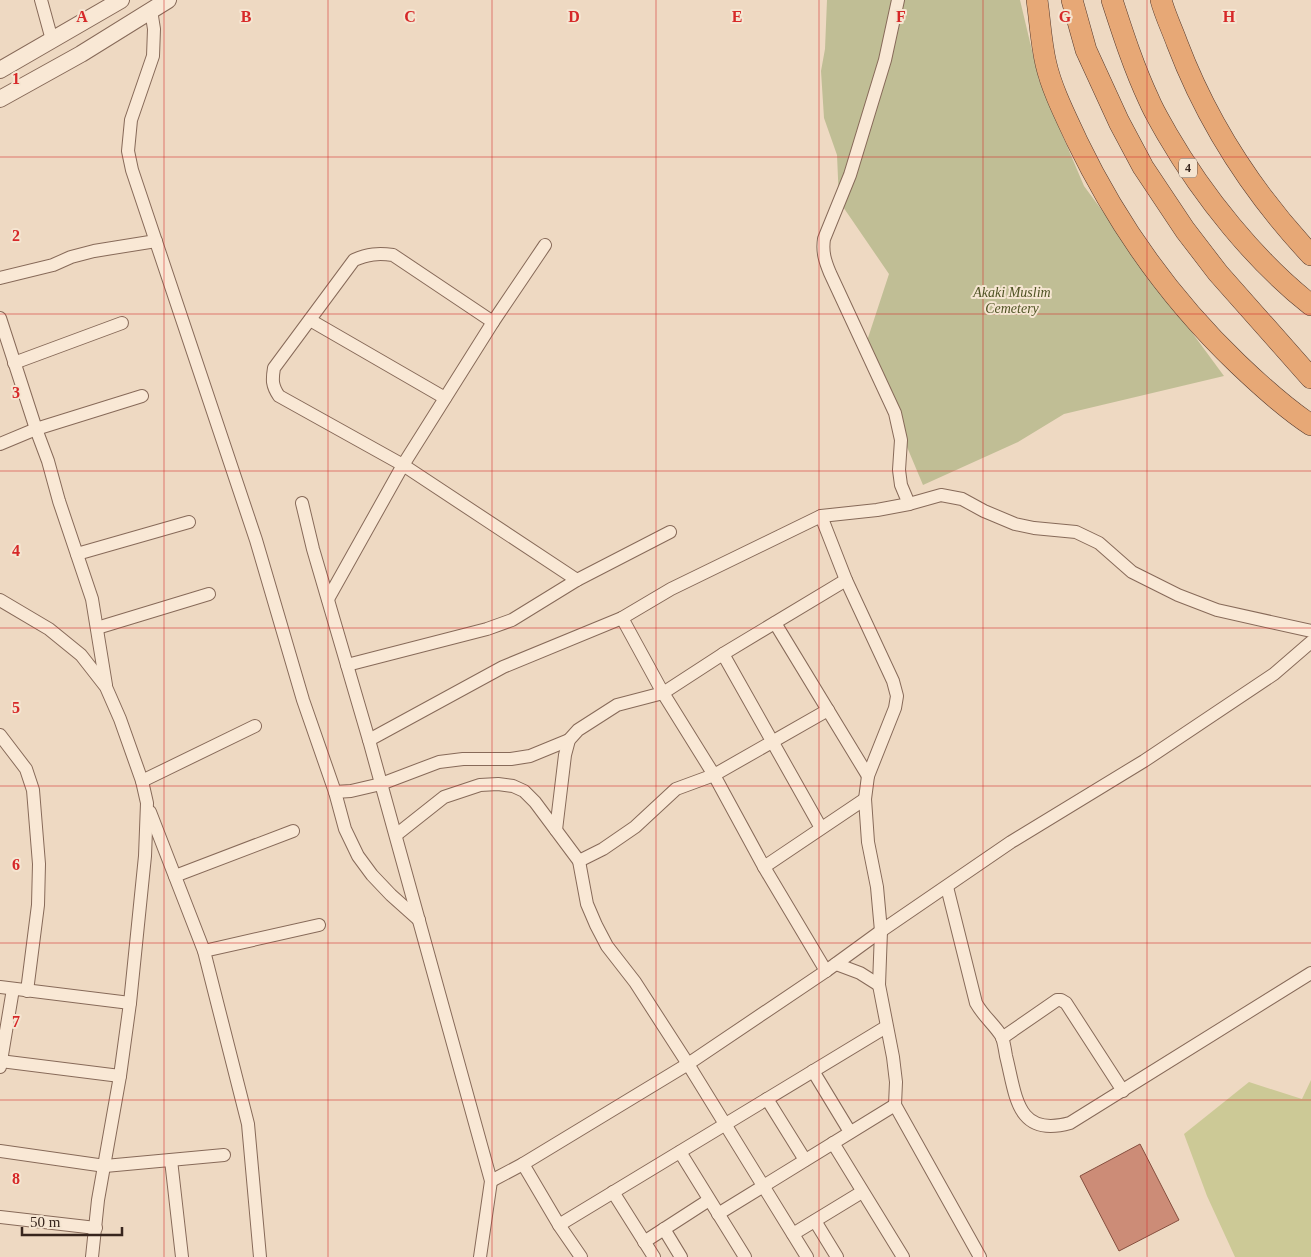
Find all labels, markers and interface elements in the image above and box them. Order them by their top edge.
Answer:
text: A [76,8,88,25]
text: B [241,8,252,25]
text: C [404,8,416,25]
text: D [568,8,580,25]
text: E [732,8,742,25]
text: F [896,8,906,25]
text: G [1059,8,1072,25]
text: H [1223,8,1236,25]
text: 1 [12,70,20,87]
road number: 4 [1179,158,1197,178]
text: 2 [12,227,20,244]
park label: Akaki Muslim Cemetery [972,285,1051,316]
text: 3 [12,384,20,401]
text: 4 [12,542,20,559]
text: 5 [12,699,20,716]
text: 6 [12,856,20,873]
text: 7 [12,1013,20,1030]
text: 8 [12,1170,20,1187]
scale bar [22,1204,122,1236]
text: 50 m [30,1214,61,1230]

